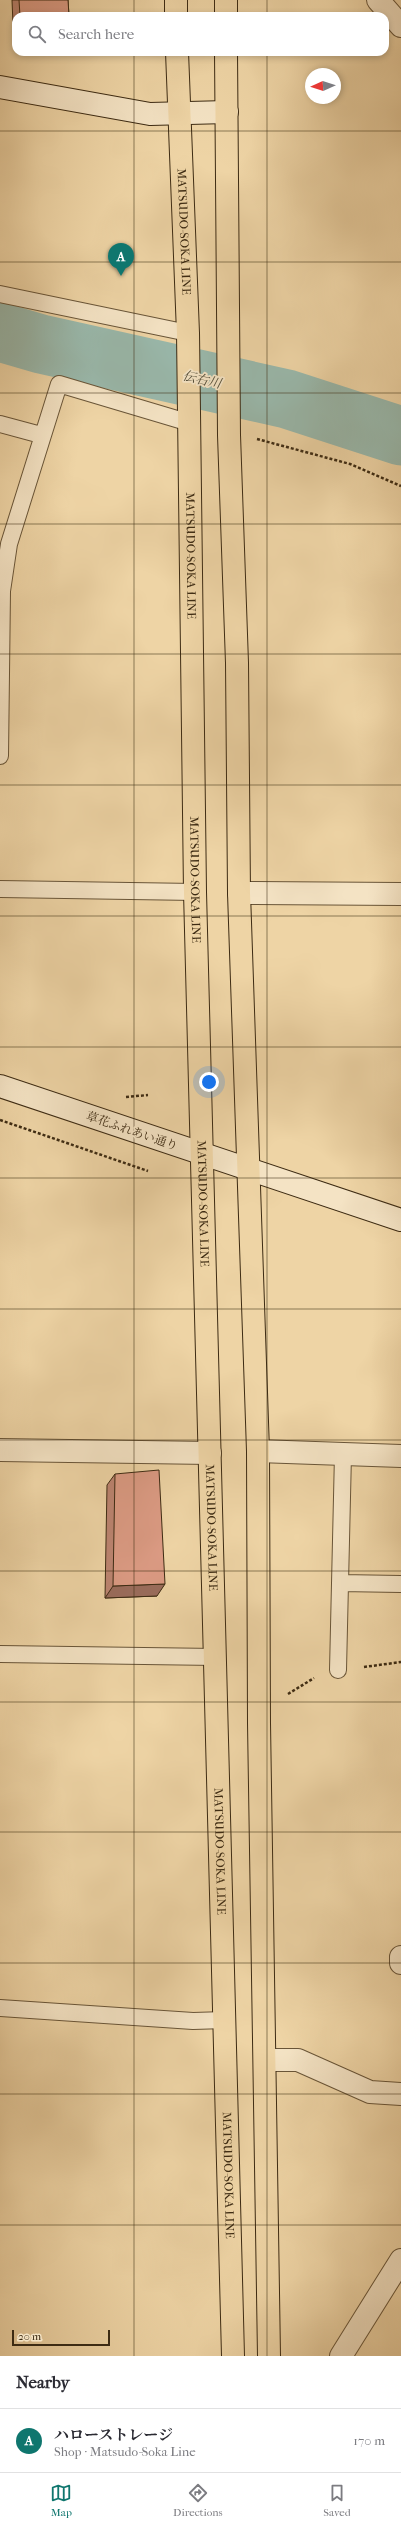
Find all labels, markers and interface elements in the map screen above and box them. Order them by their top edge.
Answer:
search box [12,12,389,56]
icon: search [26,23,48,45]
text: Search here [58,25,134,43]
north arrow [305,68,341,104]
street label: MATSUDO-SOKA LINE [175,168,194,296]
pin: A [108,243,134,276]
water label: 伝右川 [181,368,225,392]
street label: MATSUDO-SOKA LINE [183,492,199,619]
street label: MATSUDO-SOKA LINE [187,816,203,943]
your location [199,1072,219,1092]
street label: 草花ふれあい通り [84,1109,180,1153]
street label: MATSUDO-SOKA LINE [194,1140,212,1267]
street label: MATSUDO-SOKA LINE [203,1464,220,1591]
street label: MATSUDO-SOKA LINE [211,1788,229,1915]
street label: MATSUDO-SOKA LINE [220,2112,237,2239]
scale bar [12,2328,110,2347]
text: 20 m [18,2330,41,2343]
text: Nearby [16,2372,70,2392]
text: ハローストレージ [54,2426,173,2444]
text: A [25,2433,33,2448]
text: 170 m [353,2433,385,2448]
text: Shop · Matsudo-Soka Line [54,2444,196,2459]
tab: Map [50,2482,72,2519]
tab: Directions [173,2482,223,2519]
tab: Saved [323,2482,351,2519]

